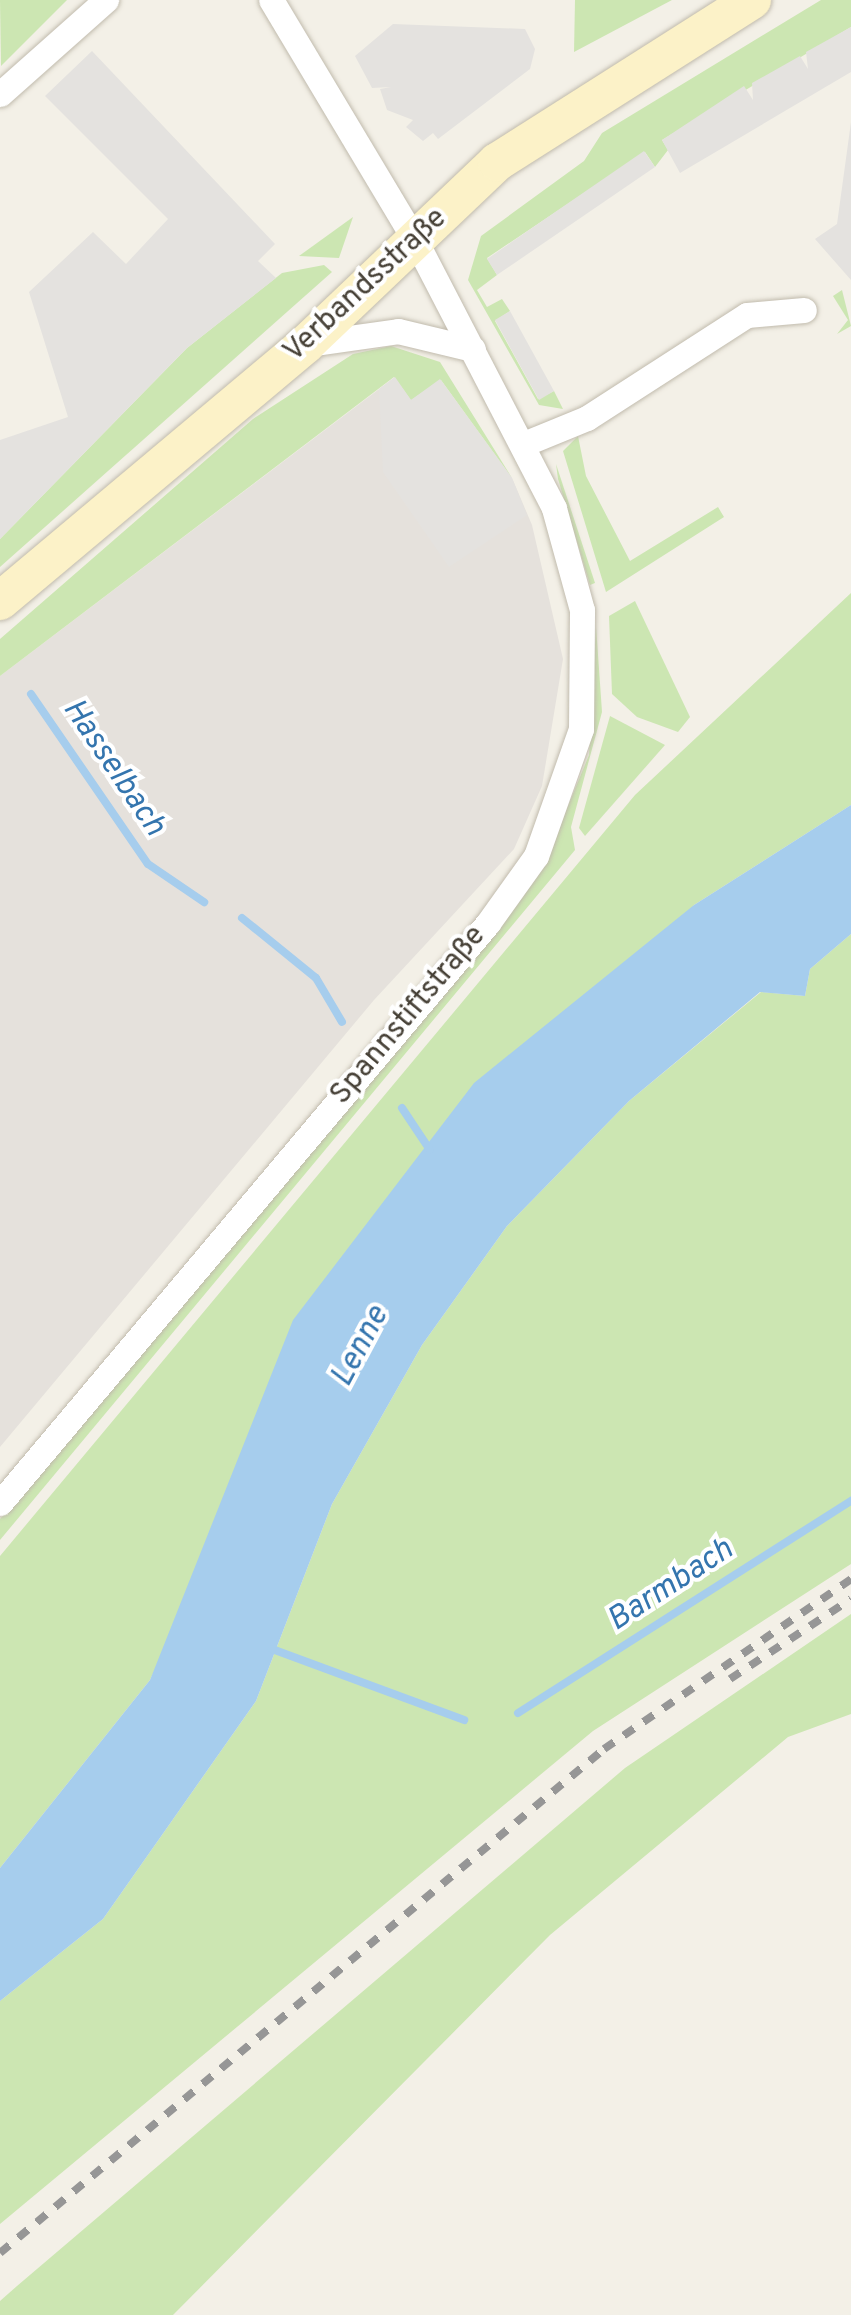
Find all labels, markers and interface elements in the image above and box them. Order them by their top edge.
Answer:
street label: Verbandsstraße [277,201,455,371]
water label: Hasselbach [53,692,173,844]
street label: Spannstiftstraße [324,919,494,1113]
water label: Lenne [324,1300,398,1394]
water label: Barmbach [601,1531,741,1641]

